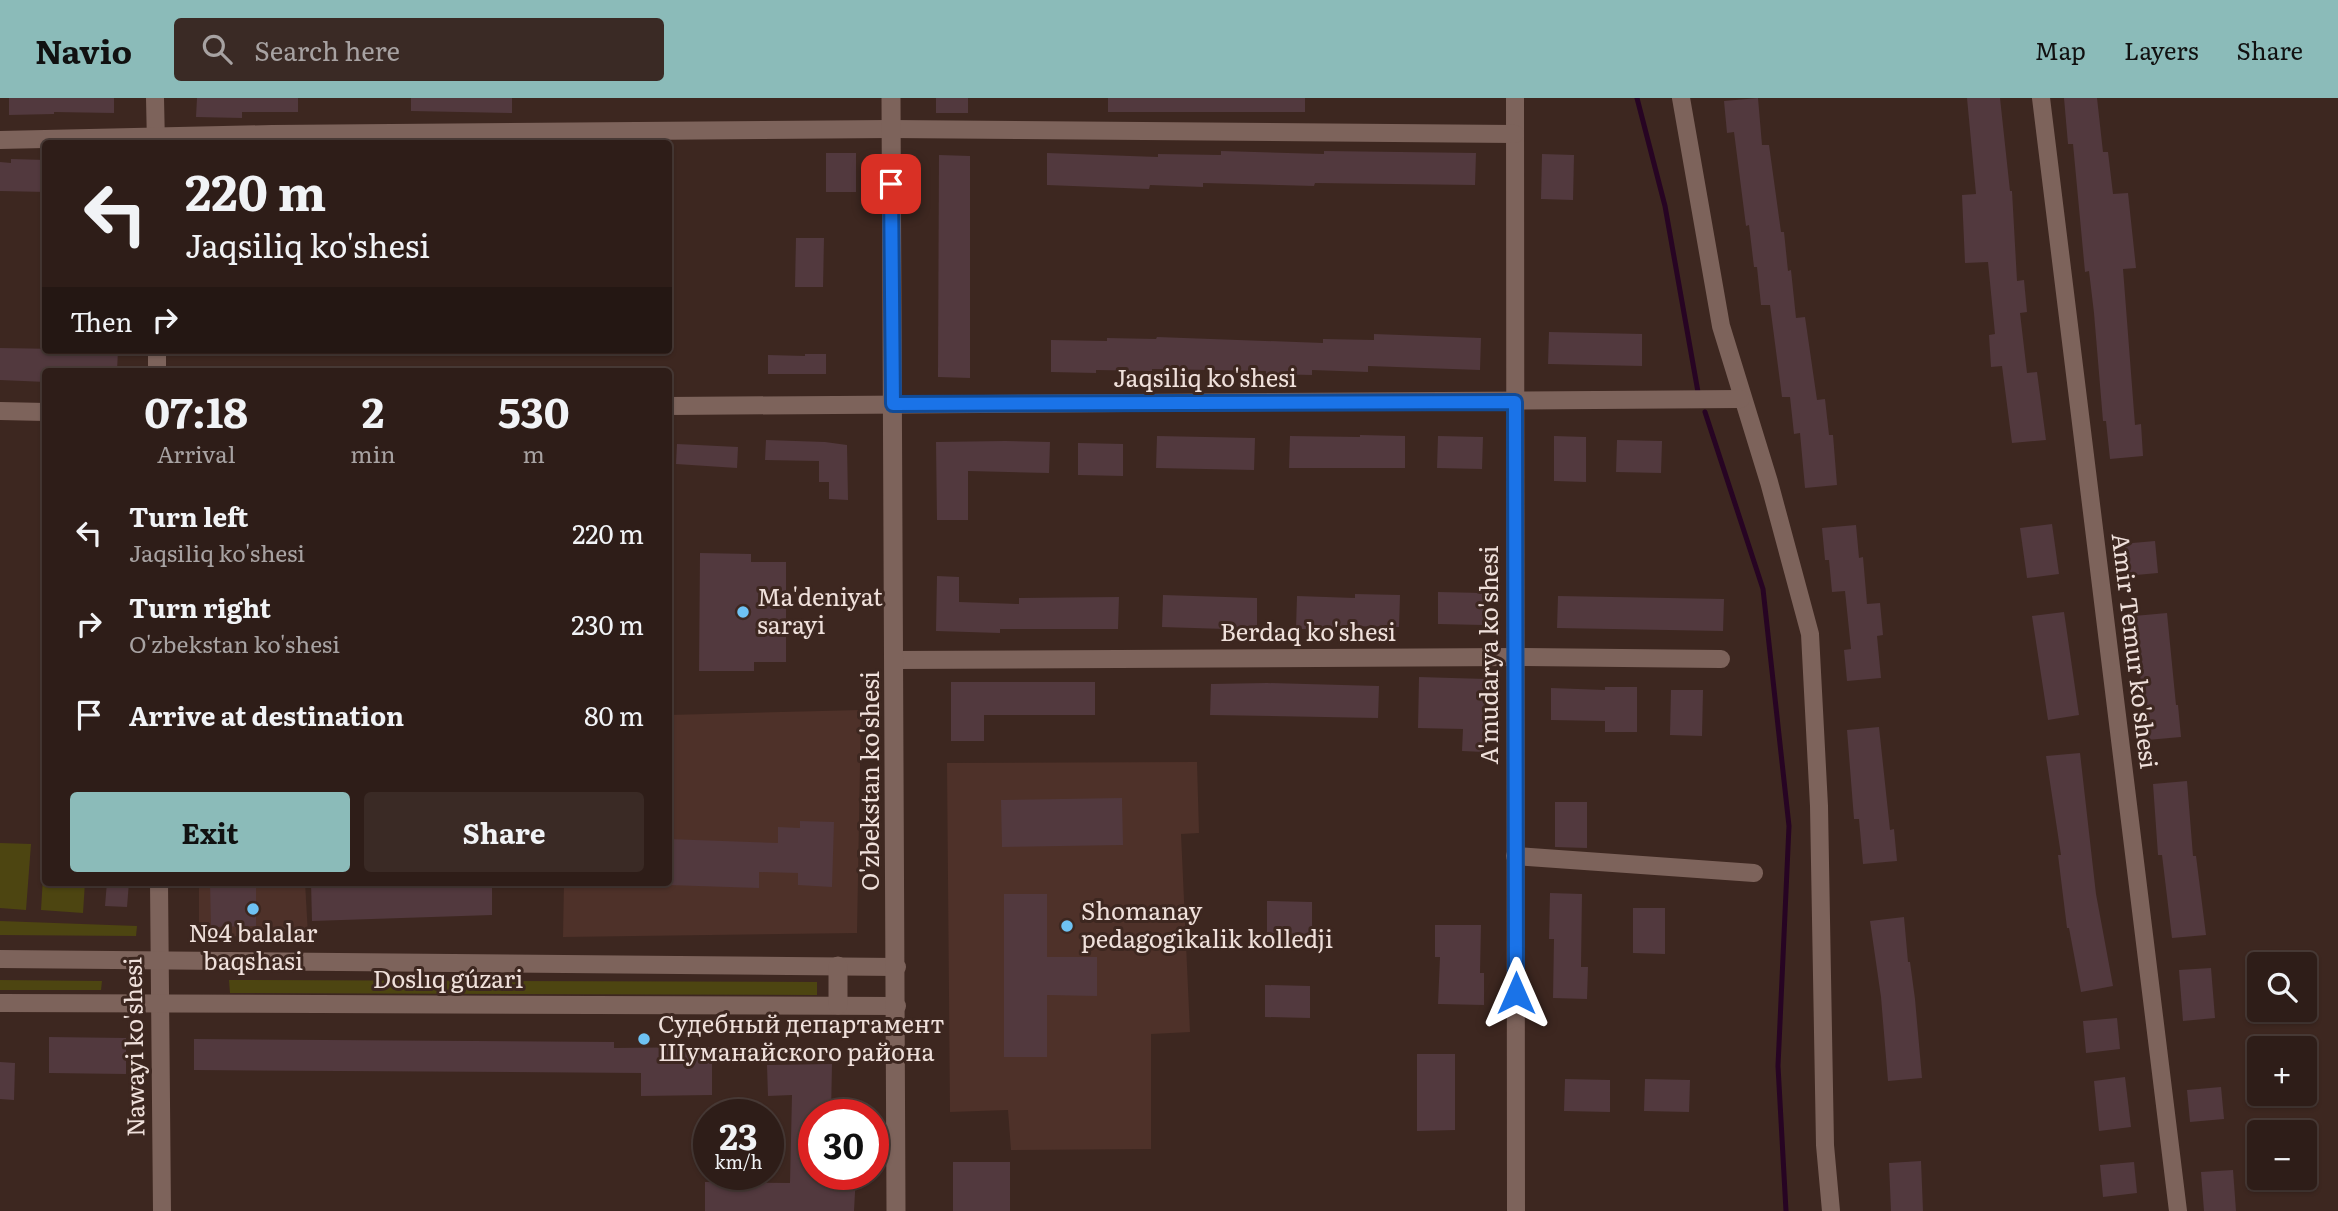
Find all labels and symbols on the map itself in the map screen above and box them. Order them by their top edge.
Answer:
pin [861,154,921,214]
street label: Jaqsiliq ko'shesi [1113,359,1297,394]
street label: Amir Temur ko'shesi [2105,531,2168,770]
street label: A'mudarya ko'shesi [1470,545,1505,765]
place label: Ma'deniyat sarayi [757,578,883,641]
marker: Ma'deniyat sarayi [735,604,751,620]
street label: Berdaq ko'shesi [1220,613,1396,648]
street label: O'zbekstan ko'shesi [851,671,886,891]
place label: Shomanay pedagogikalik kolledji [1081,892,1333,955]
marker: №4 balalar baqshasi [245,901,261,917]
place label: №4 balalar baqshasi [189,914,318,977]
marker: Shomanay pedagogikalik kolledji [1059,918,1075,934]
position arrow [1479,956,1553,1030]
street label: Nawayi ko'shesi [113,957,152,1137]
street label: Doslıq gúzari [373,960,523,995]
place label: Судебный департамент Шуманайского района [658,1005,944,1068]
marker: Судебный департамент Шуманайского района [636,1031,652,1047]
speed limit sign: 30 [798,1099,889,1190]

